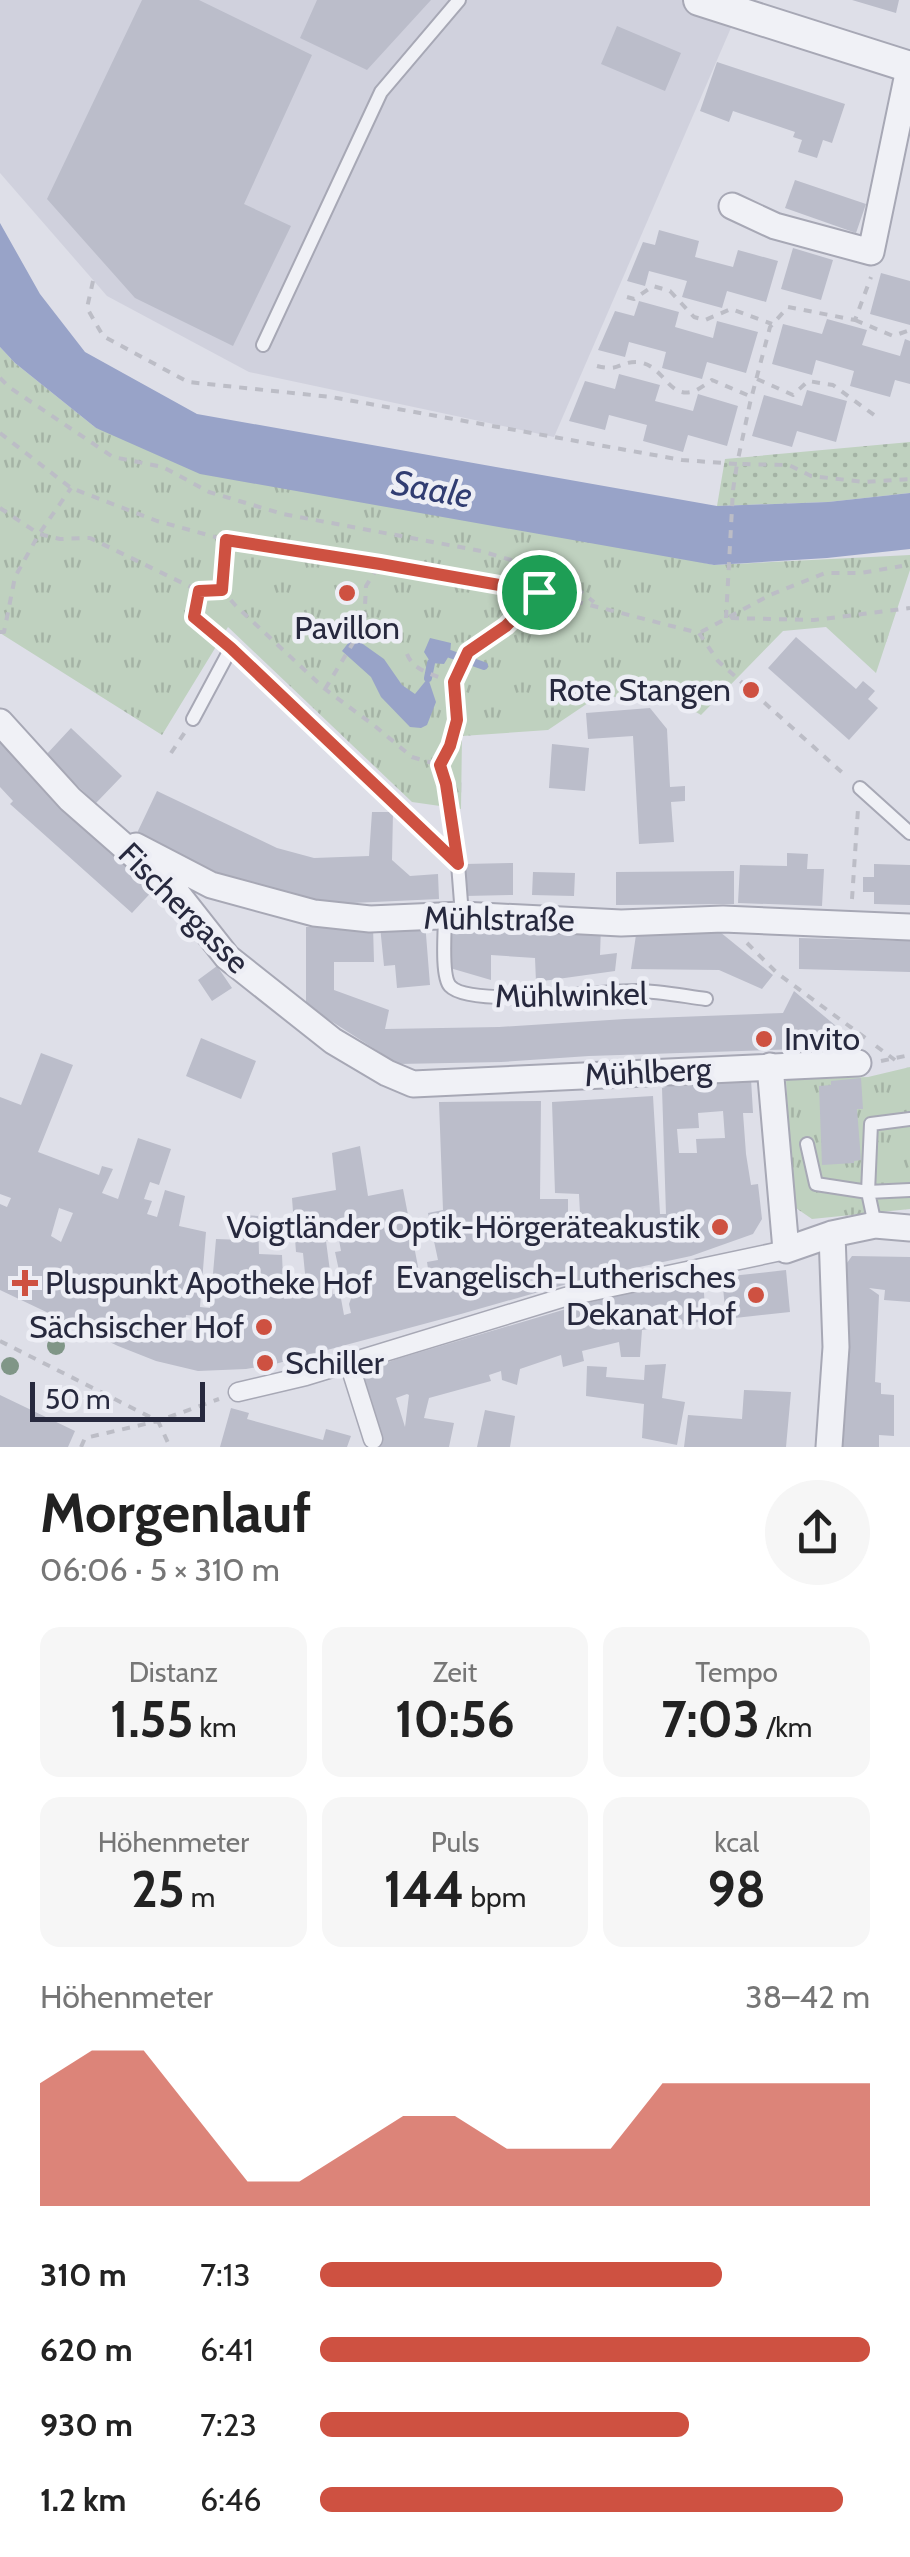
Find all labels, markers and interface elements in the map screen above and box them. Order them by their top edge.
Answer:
water label: Saale [389,460,475,517]
pin [497,550,582,635]
icon: arrive [512,565,567,620]
marker: Pavillon [336,582,358,604]
place label: Pavillon [294,608,400,647]
place label: Rote Stangen [548,670,731,709]
marker: Rote Stangen [740,679,762,701]
street label: Fischergasse [111,834,258,981]
street label: Mühlstraße [423,898,575,939]
street label: Mühlwinkel [494,974,648,1015]
place label: Invito [784,1019,860,1058]
marker: Invito [753,1028,775,1050]
street label: Mühlberg [583,1049,714,1094]
place label: Voigtländer Optik-Hörgeräteakustik [226,1207,701,1246]
marker: Voigtländer Optik-Hörgeräteakustik [709,1216,731,1238]
place label: Evangelisch-Lutherisches Dekanat Hof [396,1257,736,1333]
place label: Pluspunkt Apotheke Hof [45,1263,373,1302]
marker: Pluspunkt Apotheke Hof [14,1272,36,1294]
marker: Evangelisch-Lutherisches Dekanat Hof [745,1284,767,1306]
place label: Sächsischer Hof [29,1307,244,1346]
marker: Sächsischer Hof [253,1316,275,1338]
place label: Schiller [285,1343,385,1382]
marker: Schiller [254,1352,276,1374]
scale bar [30,1377,205,1422]
text: 50 m [45,1382,111,1416]
text: Morgenlauf [40,1479,311,1546]
button: share [765,1480,870,1585]
text: 06:06 · 5 × 310 m [40,1550,280,1589]
text: Distanz [129,1655,218,1689]
text: Zeit [433,1655,477,1689]
text: Tempo [695,1655,778,1689]
text: 1.55 [110,1689,193,1750]
text: 10:56 [395,1689,515,1750]
text: 7:03 [661,1689,760,1750]
text: km [193,1710,237,1744]
text: /km [760,1710,812,1744]
text: Höhenmeter [98,1825,249,1859]
text: Puls [431,1825,479,1859]
text: kcal [714,1825,759,1859]
text: 25 [131,1859,185,1920]
text: 144 [384,1859,464,1920]
text: 98 [708,1859,766,1920]
text: m [185,1880,215,1914]
text: bpm [464,1880,526,1914]
text: Höhenmeter [40,1977,213,2016]
text: 38–42 m [745,1977,870,2016]
text: 310 m [40,2255,127,2294]
text: 7:13 [200,2255,251,2294]
text: 620 m [40,2330,133,2369]
text: 6:41 [200,2330,254,2369]
text: 930 m [40,2405,133,2444]
text: 7:23 [200,2405,257,2444]
text: 1.2 km [40,2480,126,2519]
text: 6:46 [200,2480,262,2519]

